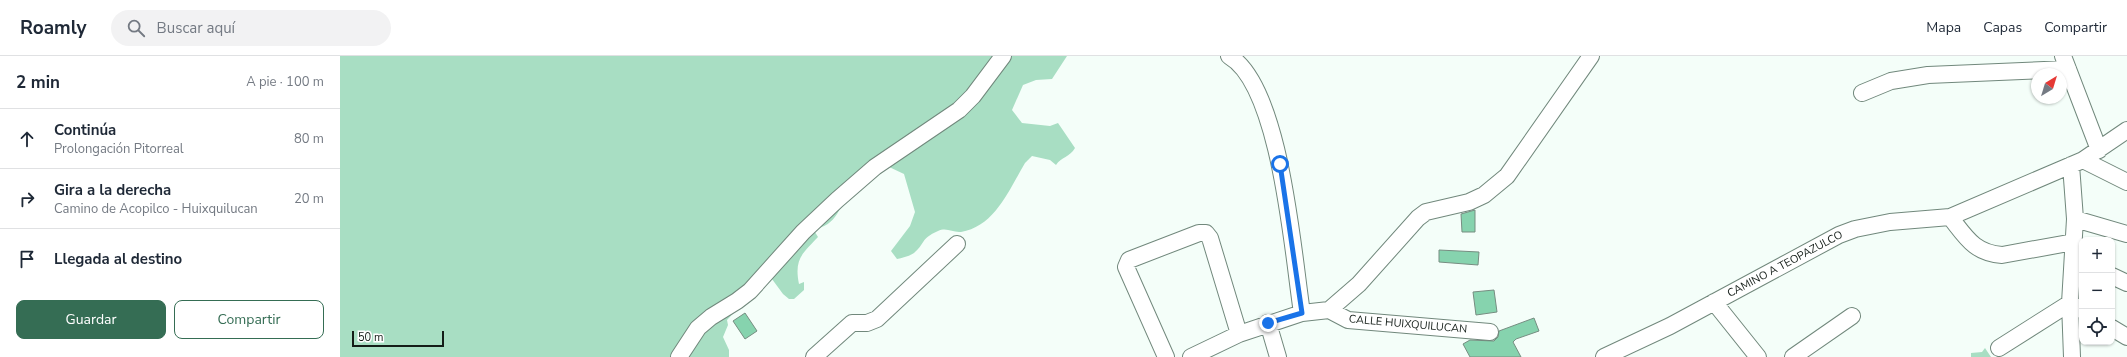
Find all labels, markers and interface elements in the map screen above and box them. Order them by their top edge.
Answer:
search box [111,10,391,46]
text: Roamly [20,15,87,41]
icon: search [125,17,147,39]
text: Buscar aquí [157,18,235,38]
text: Mapa [1926,18,1961,37]
text: Capas [1983,18,2022,37]
text: Compartir [2044,18,2107,37]
north arrow [2031,68,2067,104]
text: 2 min [16,71,60,94]
text: A pie · 100 m [246,73,324,91]
text: Continúa [54,120,116,140]
icon: ahead [16,128,38,150]
text: 80 m [294,130,324,148]
text: Prolongación Pitorreal [54,140,184,158]
route start [1271,155,1289,173]
text: Gira a la derecha [54,180,171,200]
icon: right [16,188,38,210]
text: 20 m [294,190,324,208]
text: Camino de Acopilco - Huixquilucan [54,200,258,218]
street label: CAMINO A TEOPAZULCO [1725,227,1845,301]
map controls [2079,237,2115,345]
button: + [2079,237,2115,273]
icon: arrive [16,248,38,270]
text: Llegada al destino [54,249,182,269]
button: − [2079,273,2115,309]
button: Guardar [16,300,166,339]
button: Compartir [174,300,324,339]
button: locate [2079,309,2115,345]
street label: CALLE HUIXQUILUCAN [1348,311,1468,337]
route end [1259,314,1277,332]
scale bar [352,329,444,348]
text: 50 m [358,330,383,345]

